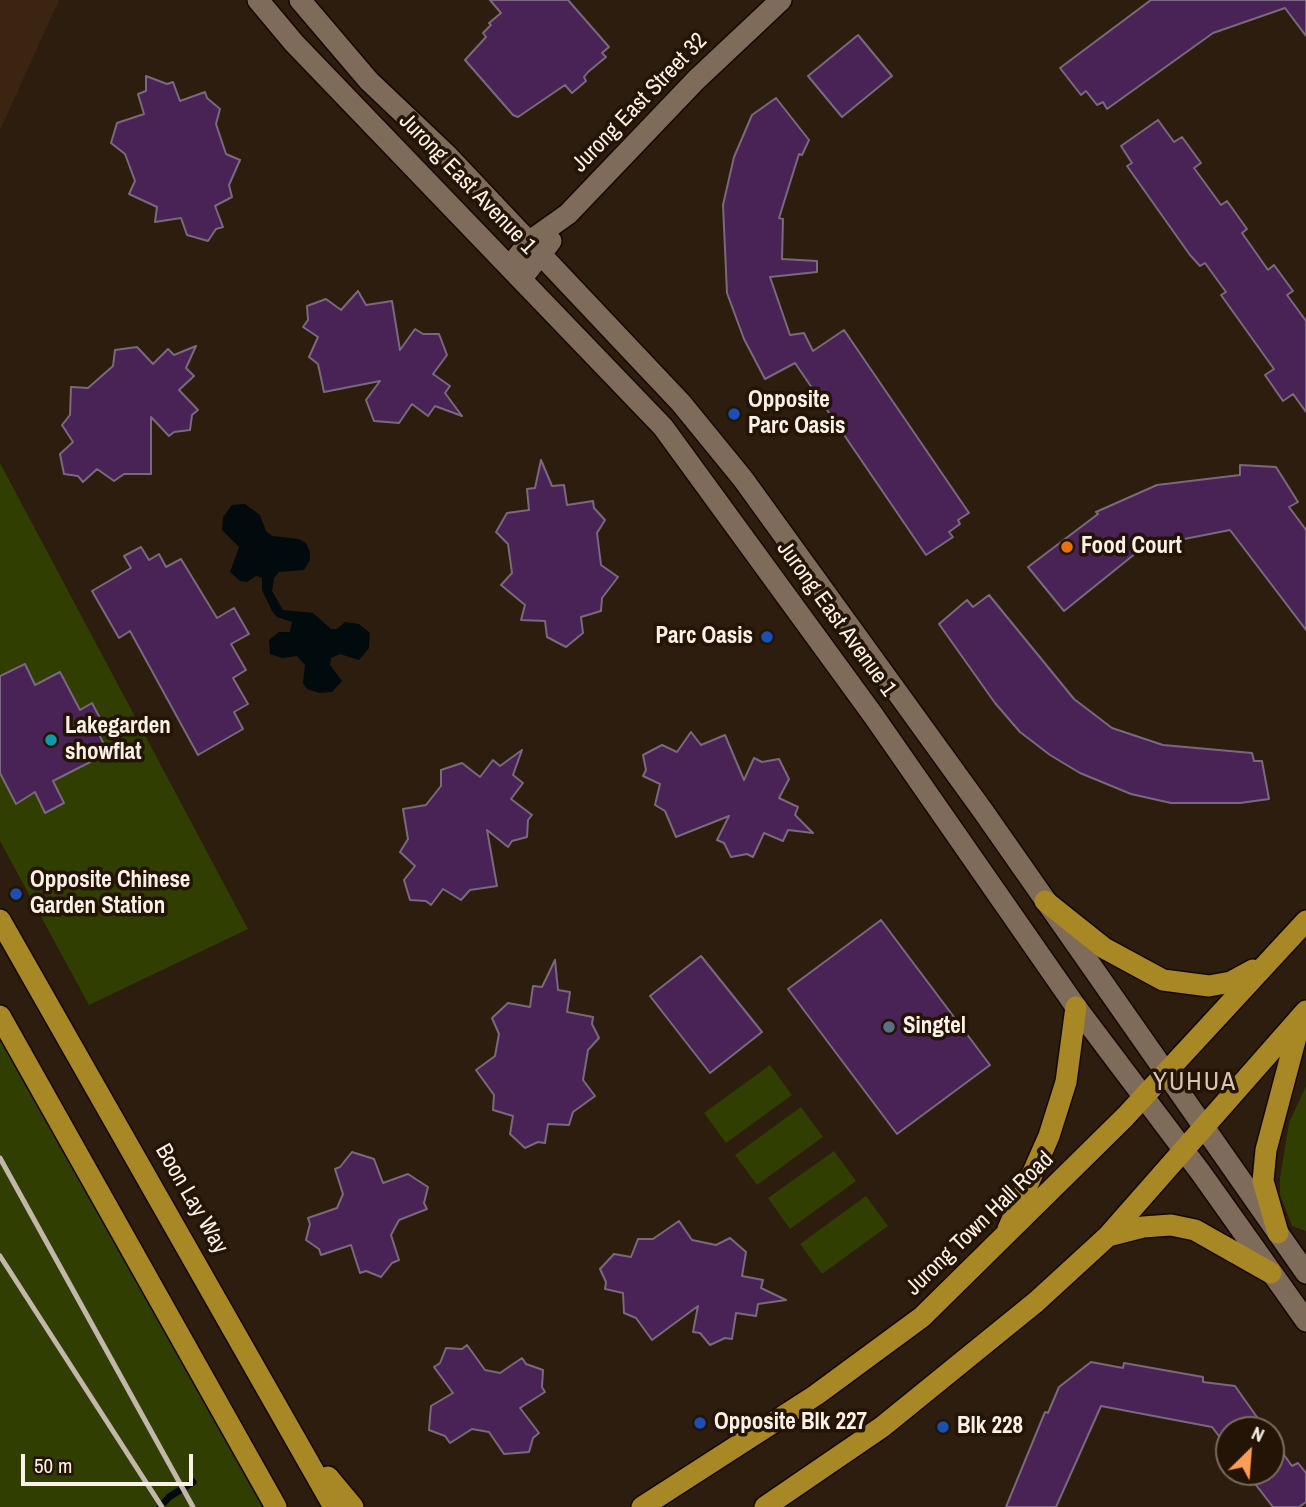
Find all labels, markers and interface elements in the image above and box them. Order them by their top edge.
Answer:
street label: Jurong East Street 32 [567,28,713,178]
street label: Jurong East Avenue 1 [393,108,541,260]
place label: Opposite Parc Oasis [748,387,846,441]
marker: Opposite Parc Oasis [726,406,742,422]
place label: Food Court [1081,533,1182,561]
street label: Jurong East Avenue 1 [770,536,902,702]
marker: Food Court [1059,539,1075,555]
place label: Parc Oasis [655,623,753,651]
marker: Parc Oasis [759,629,775,645]
place label: Lakegarden showflat [65,713,171,767]
marker: Lakegarden showflat [43,732,59,748]
place label: Opposite Chinese Garden Station [30,867,190,921]
marker: Opposite Chinese Garden Station [8,886,24,902]
place label: Singtel [903,1013,966,1041]
marker: Singtel [881,1019,897,1035]
district label: YUHUA [1153,1067,1237,1099]
street label: Boon Lay Way [149,1139,233,1259]
street label: Jurong Town Hall Road [900,1146,1060,1302]
place label: Opposite Blk 227 [714,1409,867,1437]
place label: Blk 228 [957,1413,1023,1441]
marker: Opposite Blk 227 [692,1415,708,1431]
north arrow [1215,1416,1285,1486]
marker: Blk 228 [935,1419,951,1435]
text: N [1247,1420,1269,1448]
scale bar [24,1440,196,1484]
text: 50 m [34,1451,72,1480]

